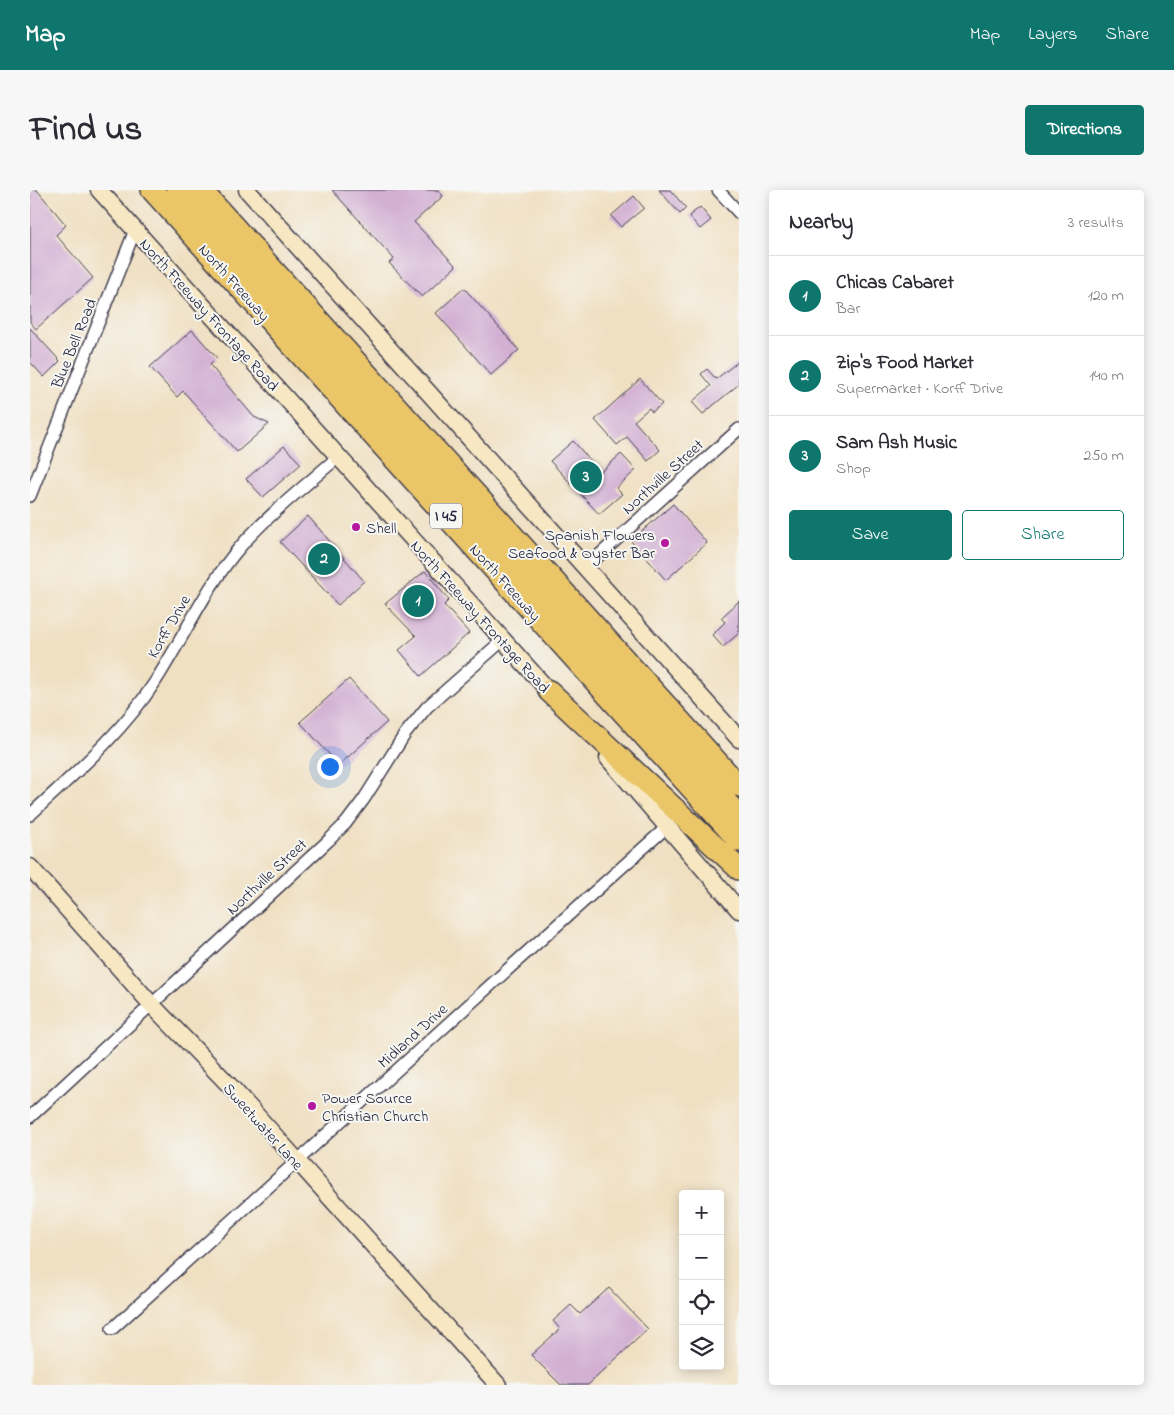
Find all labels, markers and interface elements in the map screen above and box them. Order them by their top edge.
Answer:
text: Map [25,18,66,53]
text: Map [970,22,1000,48]
text: Layers [1028,22,1078,48]
text: Share [1106,22,1149,48]
text: Find us [30,105,142,156]
button: Directions [1025,105,1144,155]
text: Nearby [789,208,853,238]
text: 3 results [1068,211,1124,235]
street label: North Freeway Frontage Road [133,233,284,397]
street label: North Freeway [192,239,275,328]
text: Chicas Cabaret [836,270,954,297]
text: 1 [802,284,808,308]
text: 120 m [1088,284,1124,308]
street label: Blue Bell Road [46,295,104,393]
text: Bar [836,297,860,321]
text: Zip's Food Market [836,350,974,377]
text: 2 [801,364,809,388]
text: 140 m [1089,364,1124,388]
text: Supermarket · Korff Drive [836,377,1003,401]
text: Sam Ash Music [836,430,957,457]
street label: Northville Street [617,434,710,521]
text: 3 [802,444,808,468]
text: 250 m [1084,444,1124,468]
text: Shop [836,457,871,481]
pin: 3 [570,458,602,496]
road number: I 45 [430,504,462,528]
button: Save [789,510,952,560]
button: Share [962,510,1124,560]
place label: Shell [366,517,397,541]
marker: Shell [350,521,362,533]
place label: Spanish Flowers Seafood & Oyster Bar [508,524,655,566]
street label: North Freeway Frontage Road [404,535,555,699]
marker: Spanish Flowers Seafood & Oyster Bar [659,537,671,549]
street label: North Freeway [463,539,546,628]
pin: 2 [308,540,340,578]
pin: 1 [402,582,434,620]
street label: Korff Drive [142,590,198,663]
your location [317,754,343,780]
street label: Northville Street [222,833,314,921]
street label: Midland Drive [373,998,454,1075]
street label: Sweetwater Lane [217,1078,309,1177]
place label: Power Source Christian Church [322,1087,428,1129]
marker: Power Source Christian Church [306,1100,318,1112]
map controls [679,1190,724,1370]
button: + [679,1190,724,1235]
button: − [679,1235,724,1280]
button: locate [679,1280,724,1325]
button: layers [679,1325,724,1370]

